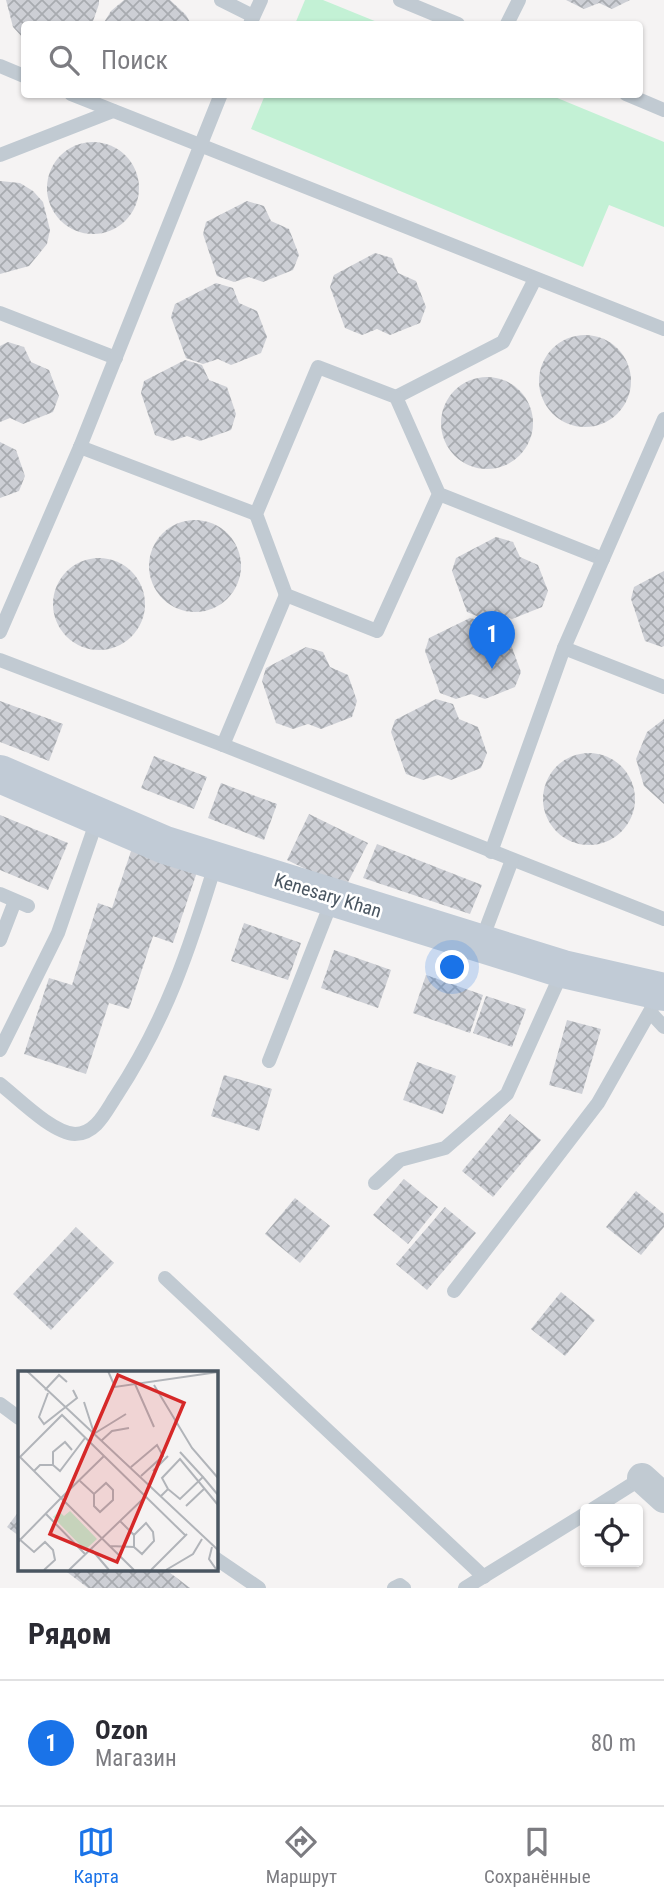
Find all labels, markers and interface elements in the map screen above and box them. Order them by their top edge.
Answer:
search box [21,21,643,98]
icon: search [45,41,83,79]
text: Поиск [101,45,168,75]
pin: 1 [469,611,515,669]
street label: Kenesary Khan [271,868,384,923]
your location [435,950,469,984]
inset map [18,1371,217,1570]
map controls [580,1504,643,1567]
button: locate [580,1504,643,1567]
text: Рядом [28,1616,112,1651]
text: Ozon [95,1715,148,1745]
text: 1 [45,1730,57,1757]
text: 80 m [591,1730,636,1757]
text: Магазин [95,1745,177,1772]
tab: Карта [73,1823,119,1888]
tab: Маршрут [266,1823,337,1888]
tab: Сохранённые [484,1823,591,1888]

